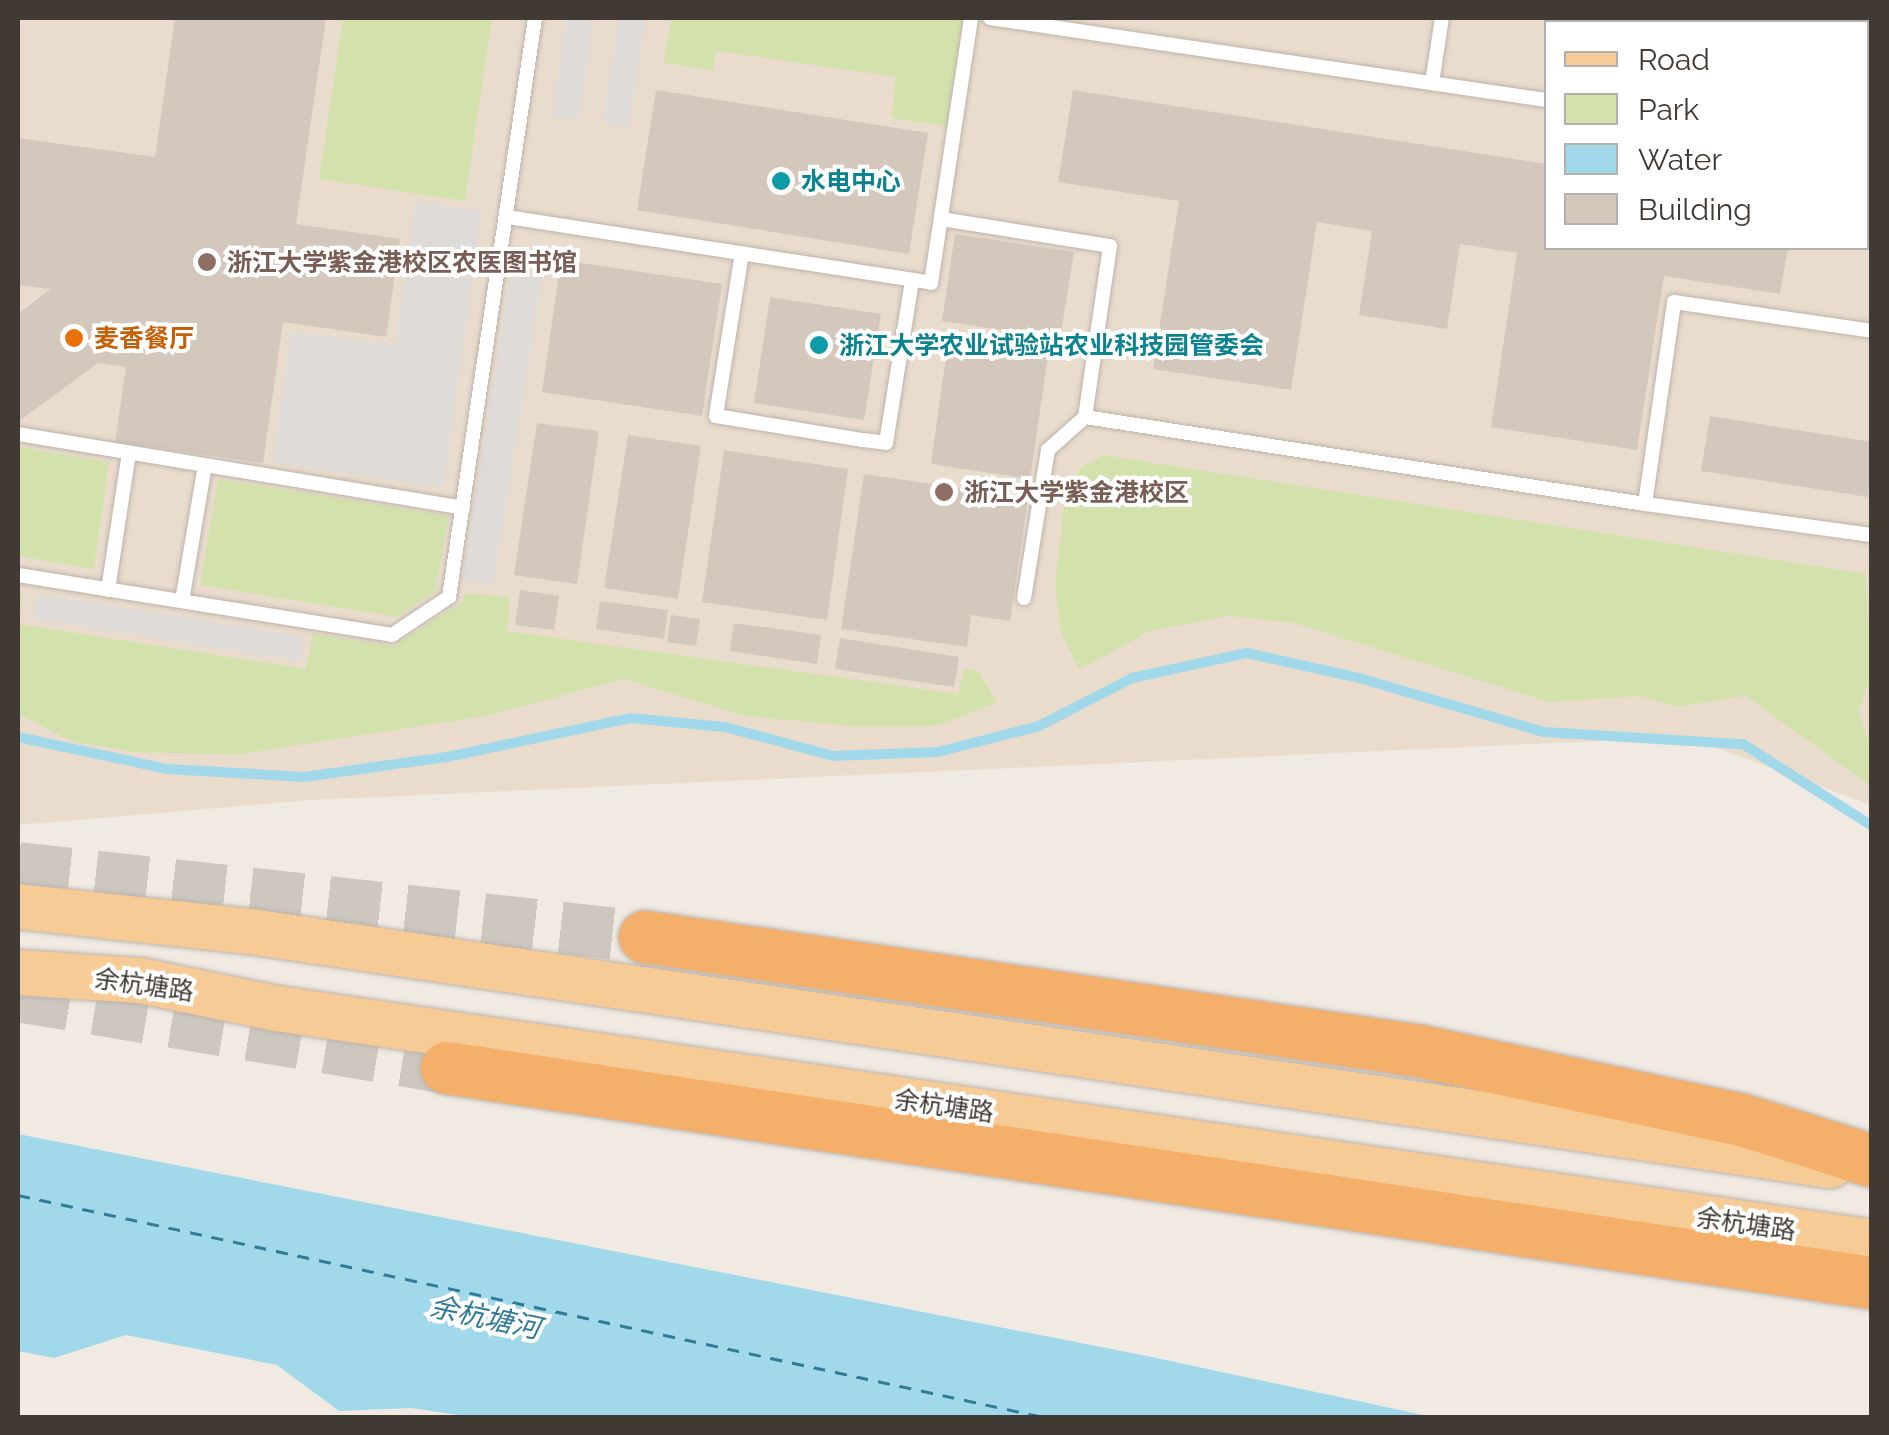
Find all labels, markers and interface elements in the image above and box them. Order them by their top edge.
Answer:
legend [1544,20,1869,250]
text: Road [1638,42,1710,77]
text: Park [1638,92,1699,127]
text: Water [1638,142,1722,177]
place label: 水电中心 [801,166,901,196]
marker: 水电中心 [770,170,792,192]
text: Building [1638,192,1752,227]
place label: 浙江大学紫金港校区农医图书馆 [227,247,577,277]
marker: 浙江大学紫金港校区农医图书馆 [196,251,218,273]
place label: 麦香餐厅 [94,323,194,353]
marker: 麦香餐厅 [63,327,85,349]
place label: 浙江大学农业试验站农业科技园管委会 [839,330,1264,360]
marker: 浙江大学农业试验站农业科技园管委会 [808,334,830,356]
place label: 浙江大学紫金港校区 [964,477,1189,507]
marker: 浙江大学紫金港校区 [933,481,955,503]
street label: 余杭塘路 [92,963,196,1007]
street label: 余杭塘路 [892,1084,996,1128]
street label: 余杭塘路 [1694,1202,1798,1246]
water label: 余杭塘河 [427,1290,543,1346]

